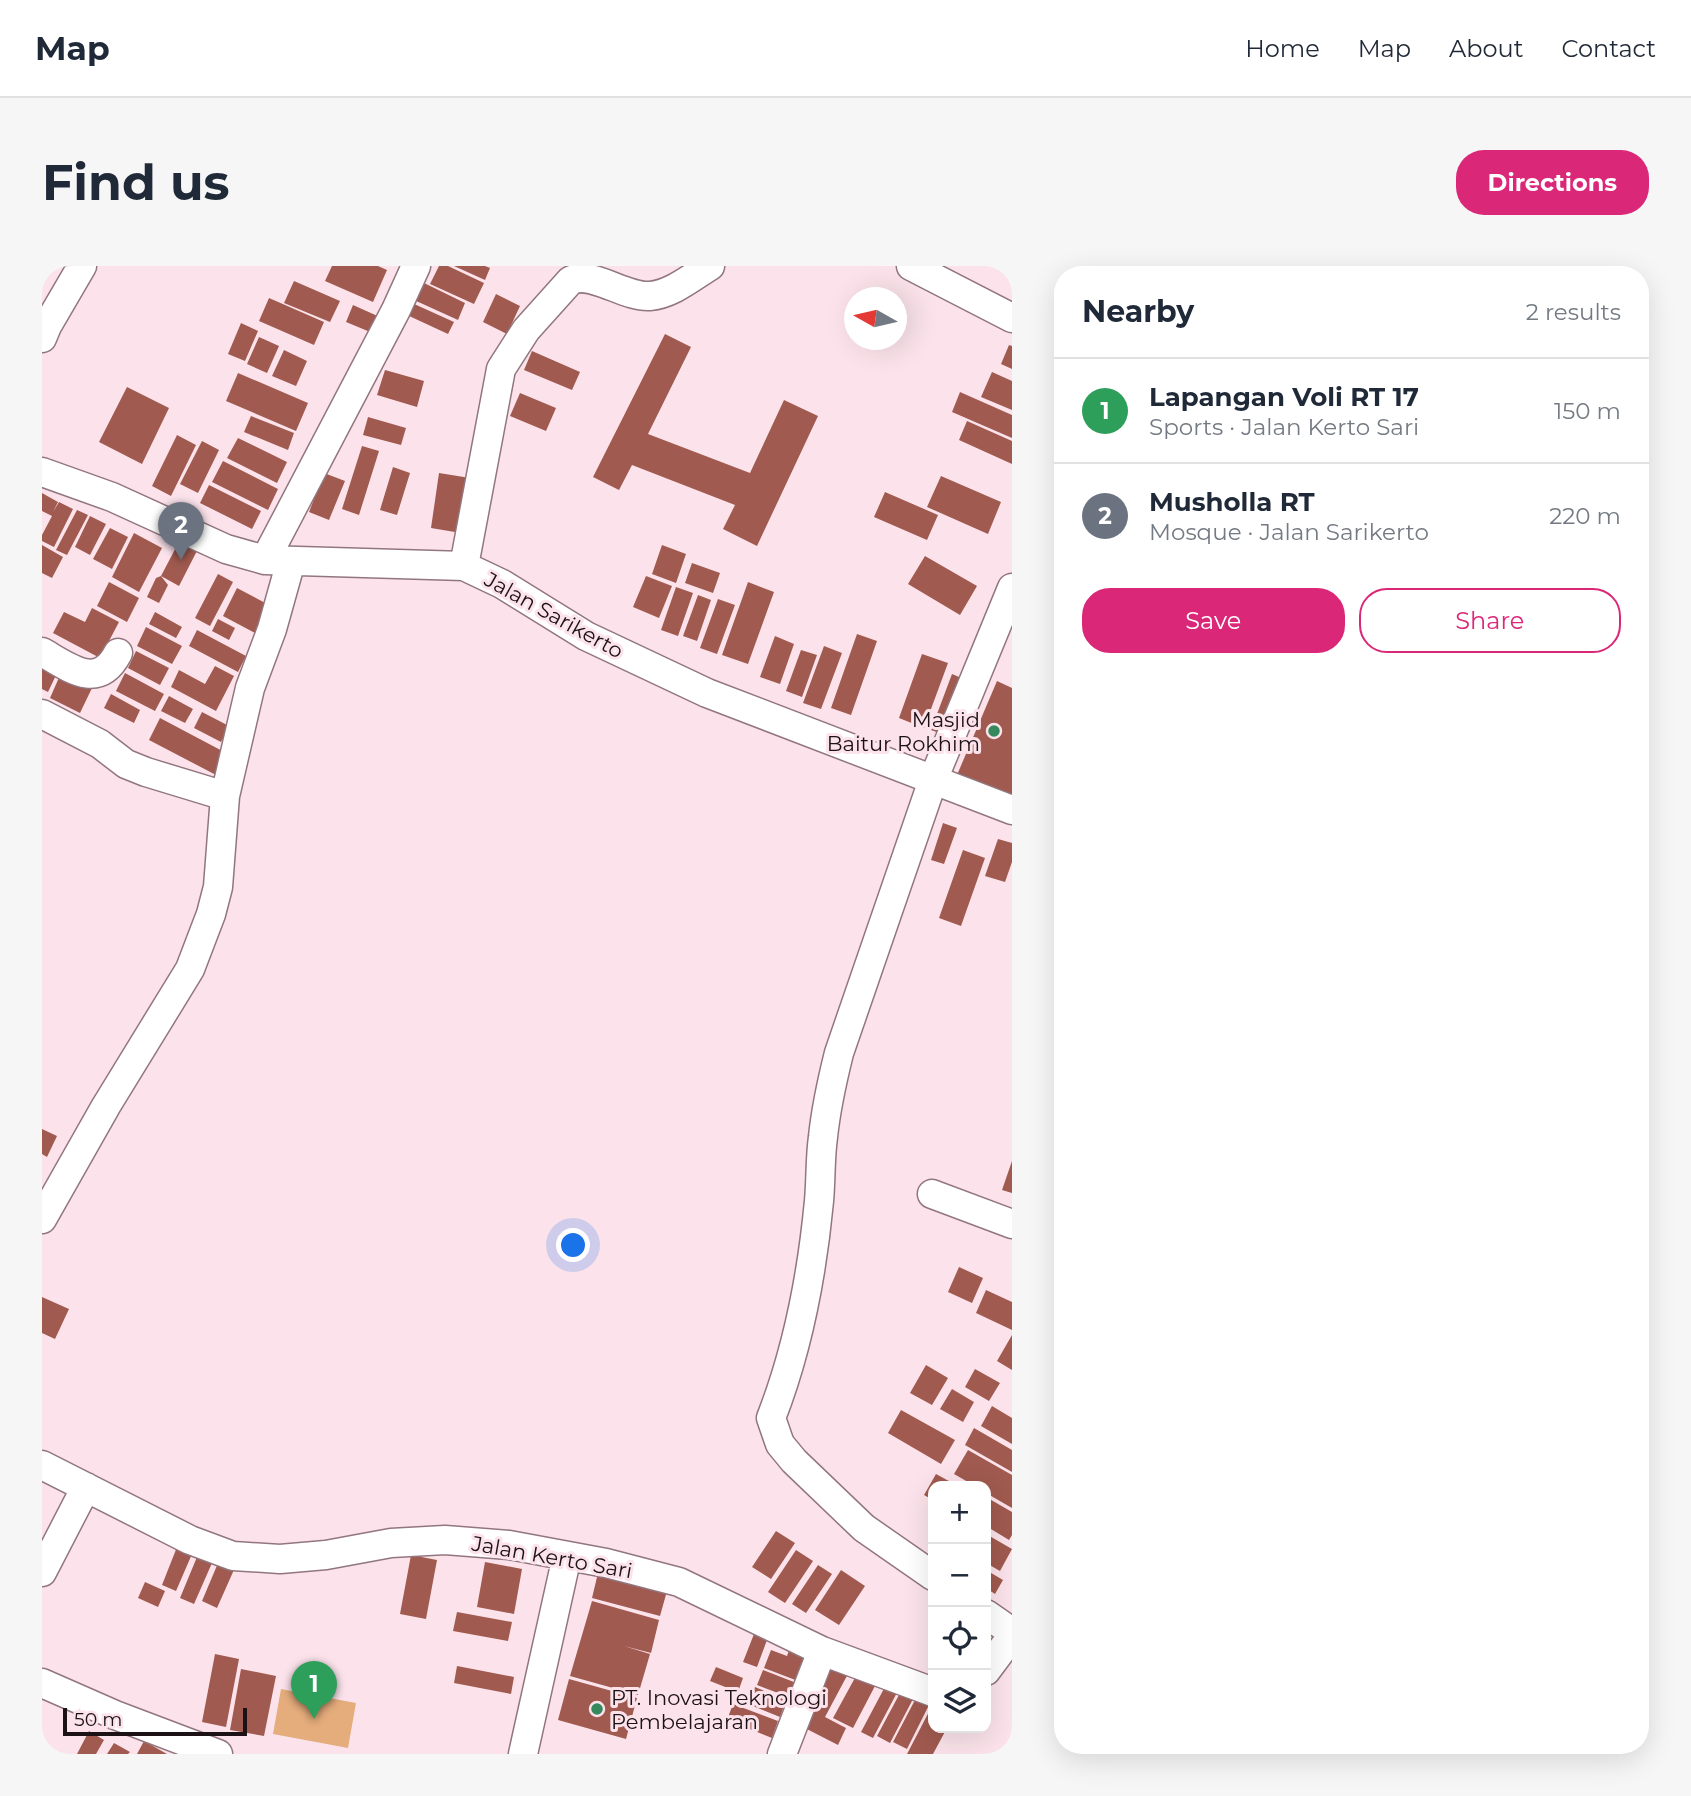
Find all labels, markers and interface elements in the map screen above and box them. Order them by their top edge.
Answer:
text: Map [35,28,110,68]
text: Home [1245,34,1320,63]
text: Map [1358,34,1411,63]
text: About [1449,34,1523,63]
text: Contact [1561,34,1656,63]
button: Directions [1456,150,1649,215]
text: Find us [42,153,230,212]
north arrow [844,287,907,350]
text: Nearby [1082,293,1194,330]
text: 2 results [1526,298,1621,326]
text: Lapangan Voli RT 17 [1149,381,1419,413]
text: 1 [1100,397,1110,425]
text: 150 m [1554,397,1621,425]
text: Sports · Jalan Kerto Sari [1149,413,1419,441]
text: Musholla RT [1149,486,1315,518]
pin: 2 [158,502,204,560]
text: 2 [1098,502,1112,530]
text: 220 m [1549,502,1621,530]
text: Mosque · Jalan Sarikerto [1149,518,1429,546]
street label: Jalan Sarikerto [479,566,628,663]
button: Save [1082,588,1345,653]
button: Share [1359,588,1621,653]
place label: Masjid Baitur Rokhim [827,707,980,756]
marker: Masjid Baitur Rokhim [986,723,1002,739]
your location [556,1228,590,1262]
map controls [928,1481,991,1733]
button: + [928,1481,991,1544]
street label: Jalan Kerto Sari [469,1530,634,1583]
button: − [928,1544,991,1607]
button: locate [928,1607,991,1670]
pin: 1 [291,1661,337,1719]
button: layers [928,1670,991,1733]
place label: PT. Inovasi Teknologi Pembelajaran [611,1685,827,1734]
marker: PT. Inovasi Teknologi Pembelajaran [589,1701,605,1717]
scale bar [63,1705,247,1737]
text: 50 m [74,1708,122,1731]

